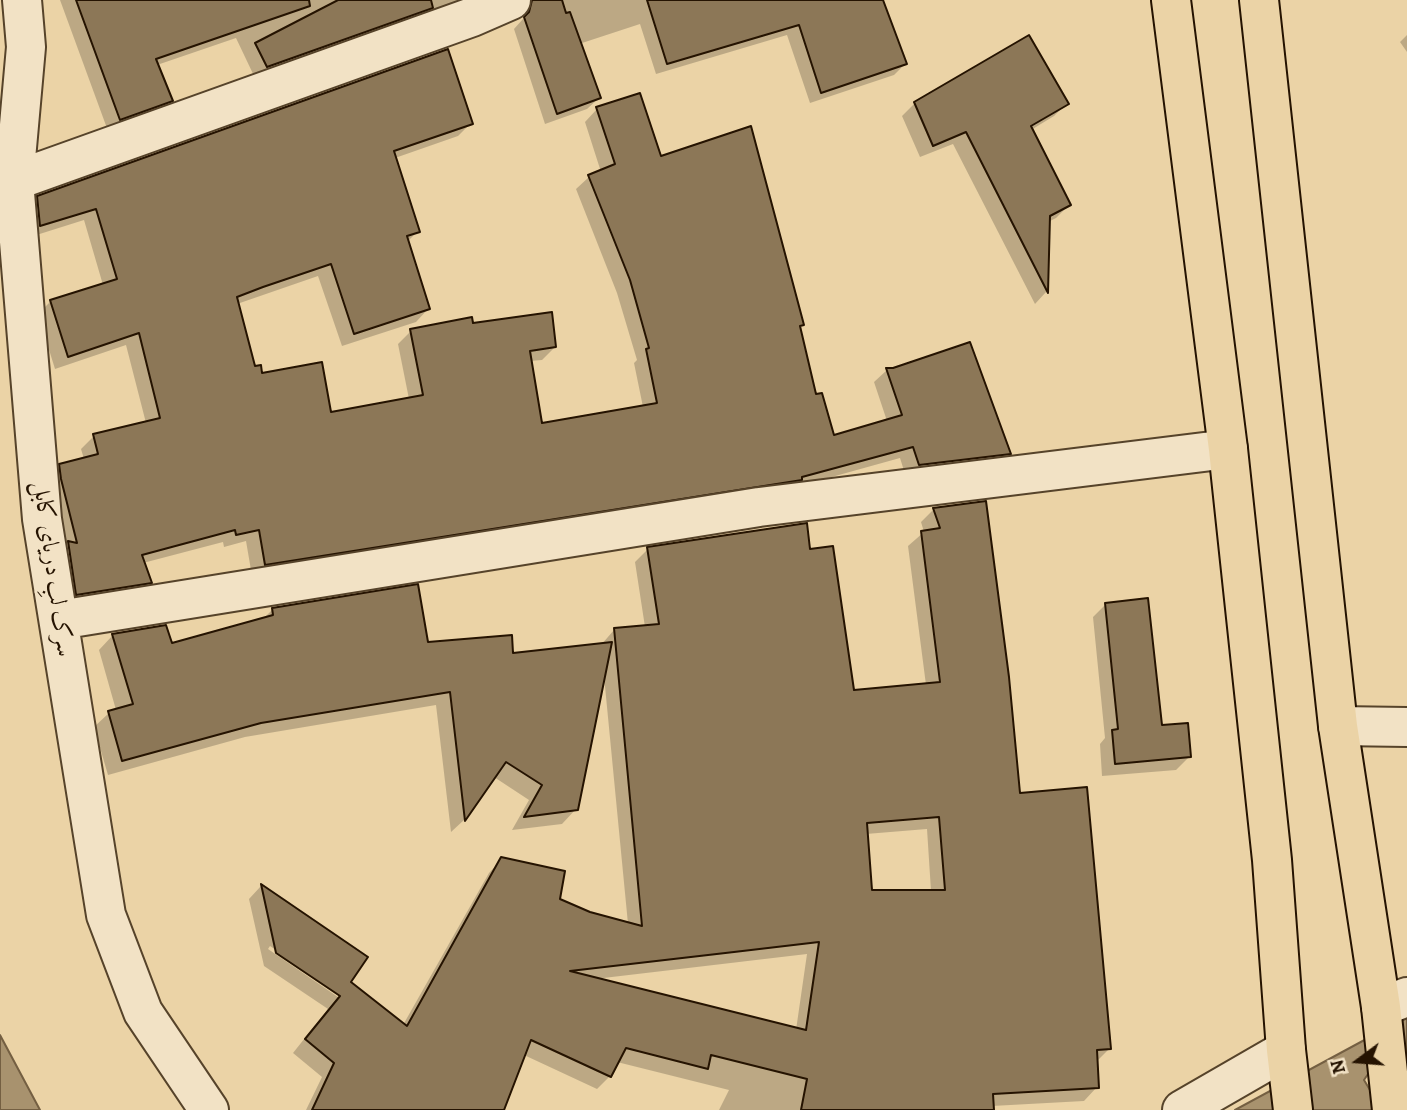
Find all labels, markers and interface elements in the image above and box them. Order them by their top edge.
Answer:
street label: سرک لبِ دریای کابل [25,479,79,659]
north arrow [1323,1026,1393,1096]
text: N [1323,1057,1352,1077]

